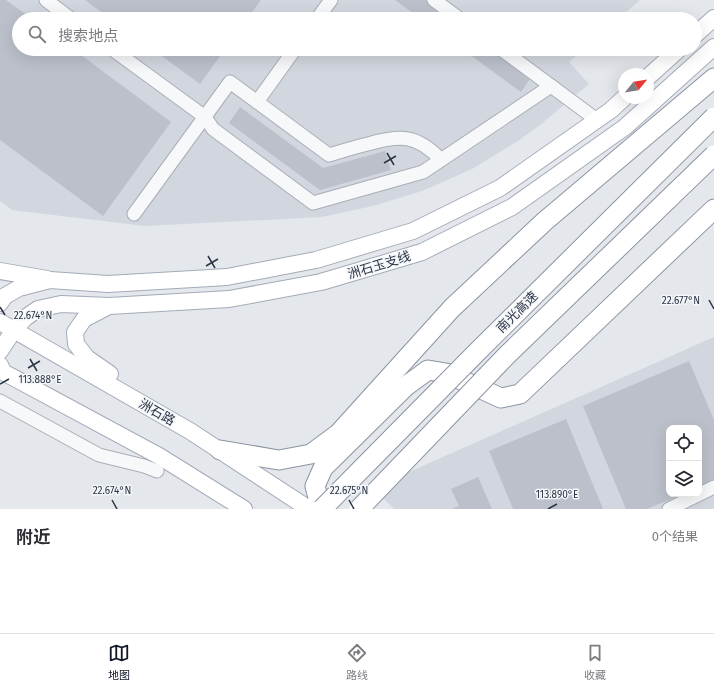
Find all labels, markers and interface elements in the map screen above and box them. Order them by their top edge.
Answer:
search box [12,12,702,56]
icon: search [26,23,48,45]
text: 搜索地点 [58,27,118,45]
north arrow [618,68,654,104]
street label: 洲石玉支线 [346,248,412,282]
street label: 南光高速 [493,288,541,336]
text: 22.677°N [662,295,700,307]
text: 22.674°N [14,310,52,322]
text: 113.888°E [18,374,62,386]
street label: 洲石路 [136,396,178,428]
map controls [666,425,702,497]
button: locate [666,425,702,461]
button: layers [666,461,702,497]
text: 22.674°N [93,485,131,497]
text: 22.675°N [330,485,368,497]
text: 113.890°E [536,489,578,501]
text: 附近 [16,527,50,548]
text: 0个结果 [652,529,698,544]
tab: 地图 [108,642,130,682]
tab: 路线 [346,642,368,682]
tab: 收藏 [584,642,606,682]

